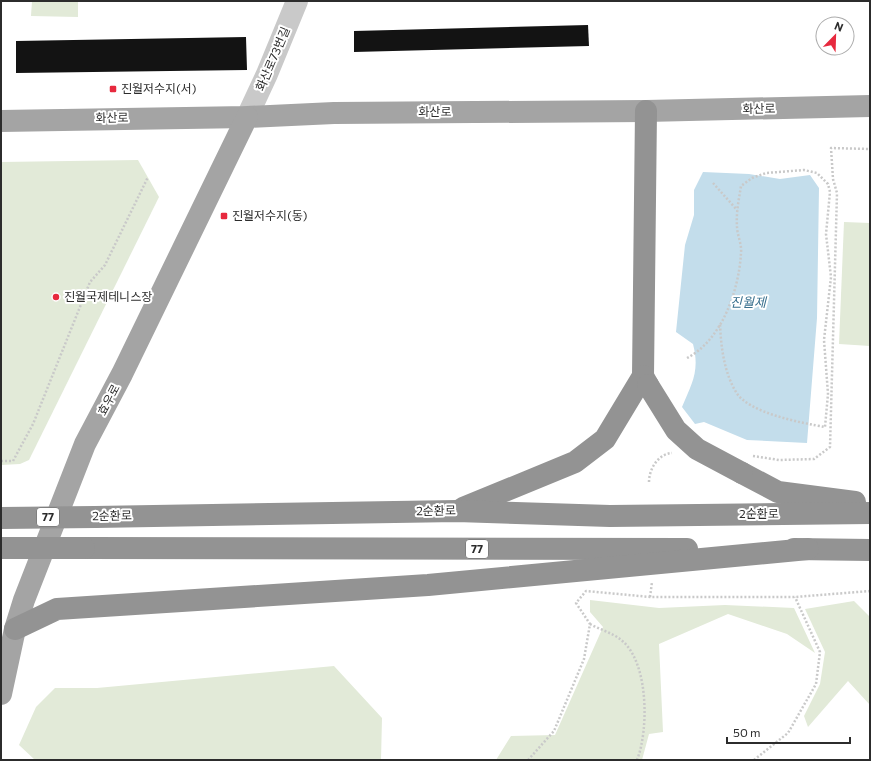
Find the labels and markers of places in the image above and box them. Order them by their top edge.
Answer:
place label: 진월저수지(서) [121,81,196,95]
marker: 진월저수지(서) [108,84,118,94]
place label: 진월저수지(동) [232,208,307,222]
marker: 진월저수지(동) [219,211,229,221]
place label: 진월국제테니스장 [64,289,152,303]
marker: 진월국제테니스장 [51,292,61,302]

